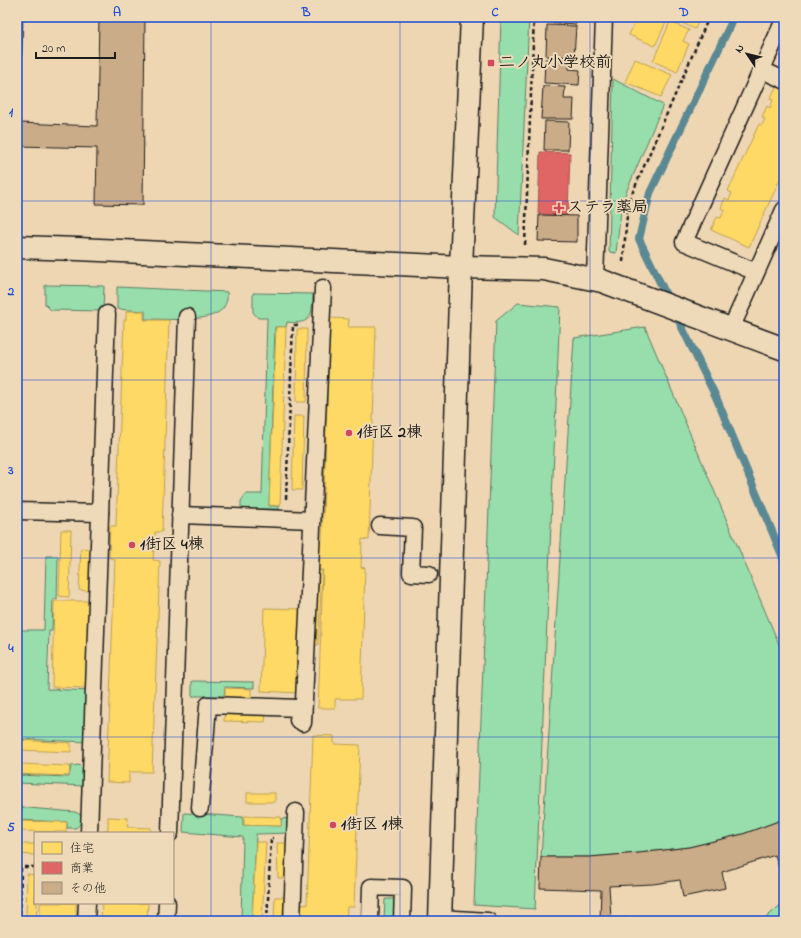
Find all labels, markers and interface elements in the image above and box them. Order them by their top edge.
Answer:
text: A [113,3,121,22]
text: B [301,3,311,22]
text: C [491,3,499,22]
text: D [678,3,689,22]
scale bar [36,34,115,60]
north arrow [727,34,767,74]
text: 20 m [42,40,65,58]
text: N [731,41,748,56]
place label: 二ノ丸小学校前 [499,51,611,75]
marker: 二ノ丸小学校前 [486,58,496,68]
text: 1 [9,103,14,122]
place label: ステラ薬局 [567,196,648,220]
marker: ステラ薬局 [554,203,564,213]
text: 2 [7,282,15,301]
place label: 1街区 2棟 [357,421,423,445]
marker: 1街区 2棟 [344,428,354,438]
text: 3 [7,461,14,480]
place label: 1街区 4棟 [140,533,205,557]
marker: 1街区 4棟 [127,540,137,550]
text: 4 [7,639,14,658]
place label: 1街区 1棟 [341,813,404,837]
text: 5 [7,818,15,837]
marker: 1街区 1棟 [328,820,338,830]
legend [34,832,174,904]
text: 住宅 [70,840,94,858]
text: 商業 [70,860,94,878]
text: その他 [70,880,106,898]

